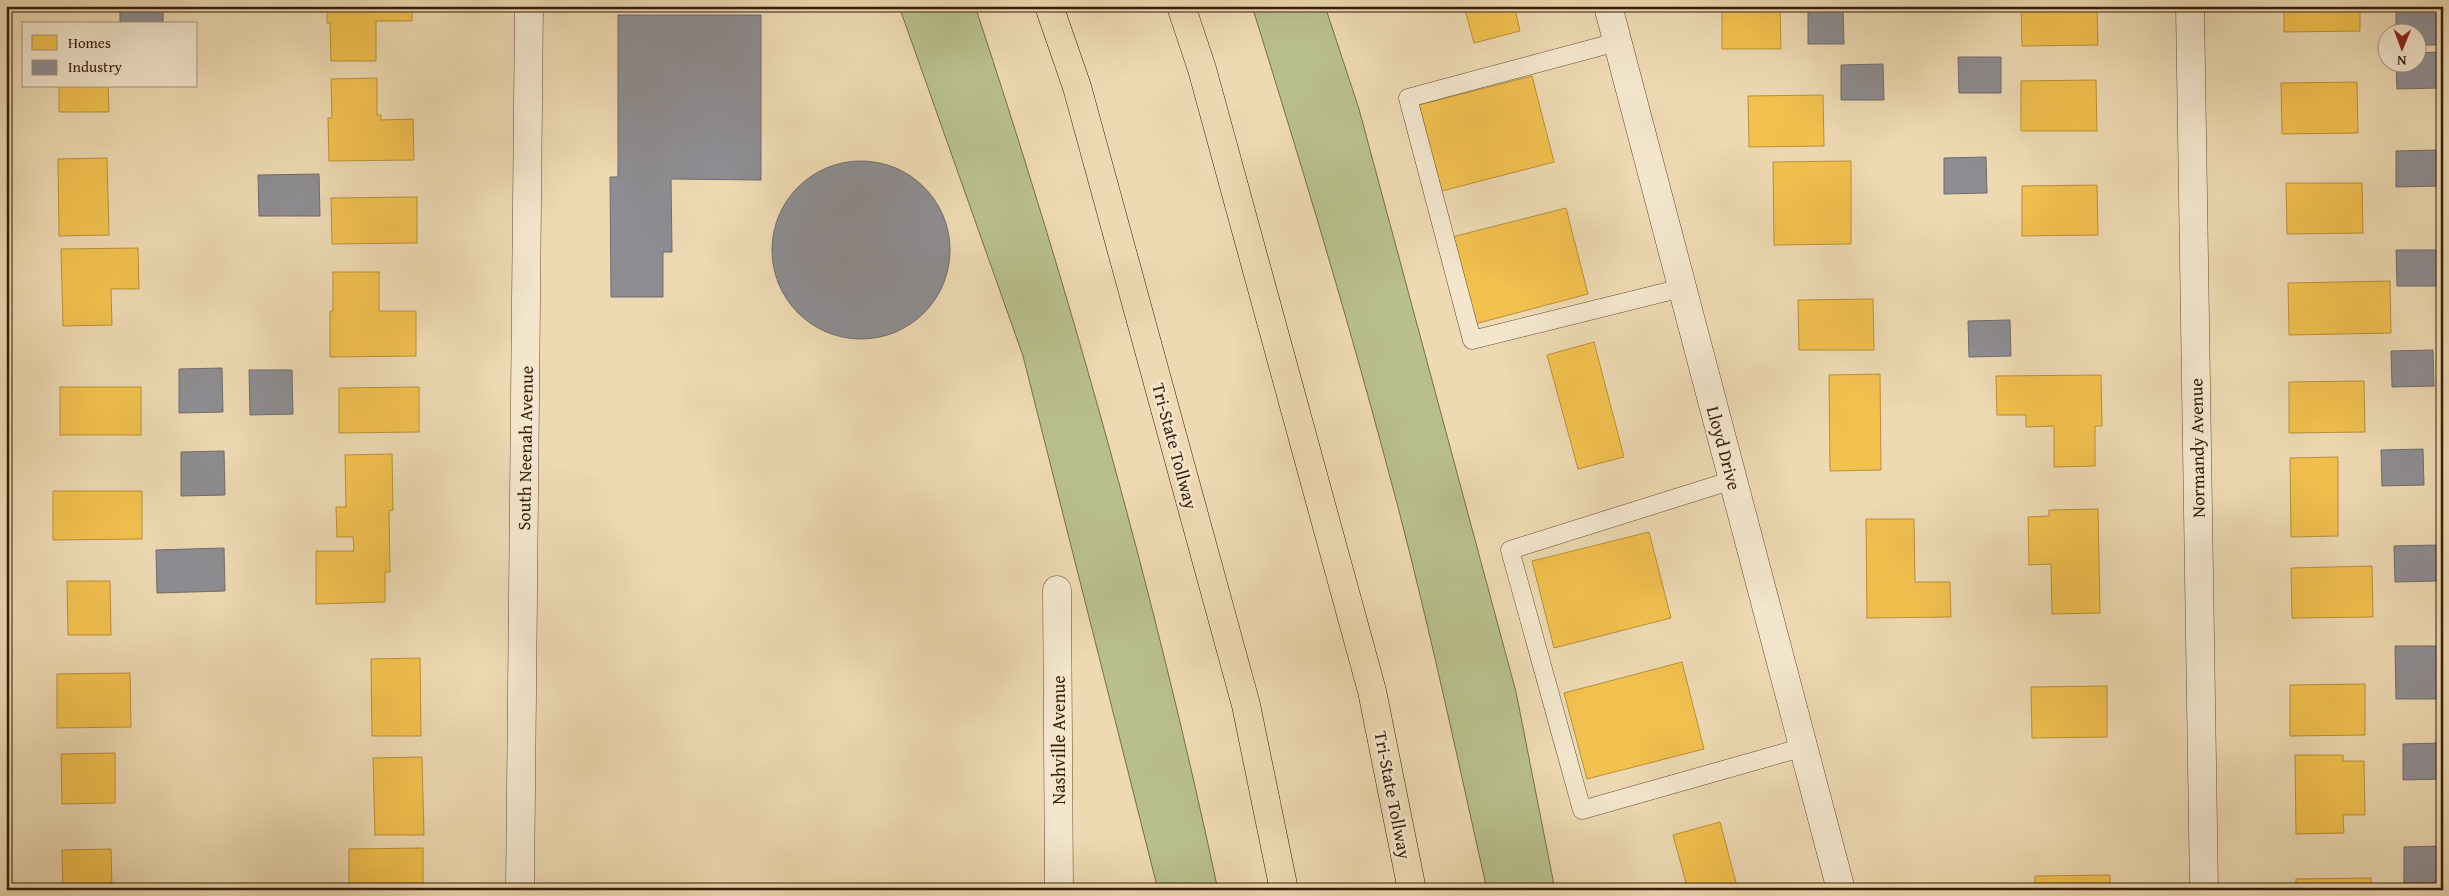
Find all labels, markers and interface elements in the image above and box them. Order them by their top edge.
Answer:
legend [22,22,198,88]
north arrow [2376,22,2426,72]
text: Homes [68,32,111,53]
text: N [2396,51,2407,71]
text: Industry [68,56,123,77]
street label: South Neenah Avenue [510,365,540,531]
street label: Normandy Avenue [2182,378,2212,518]
street label: Tri-State Tollway [1145,380,1205,512]
street label: Lloyd Drive [1700,403,1748,493]
street label: Nashville Avenue [1045,675,1072,805]
street label: Tri-State Tollway [1367,729,1419,861]

